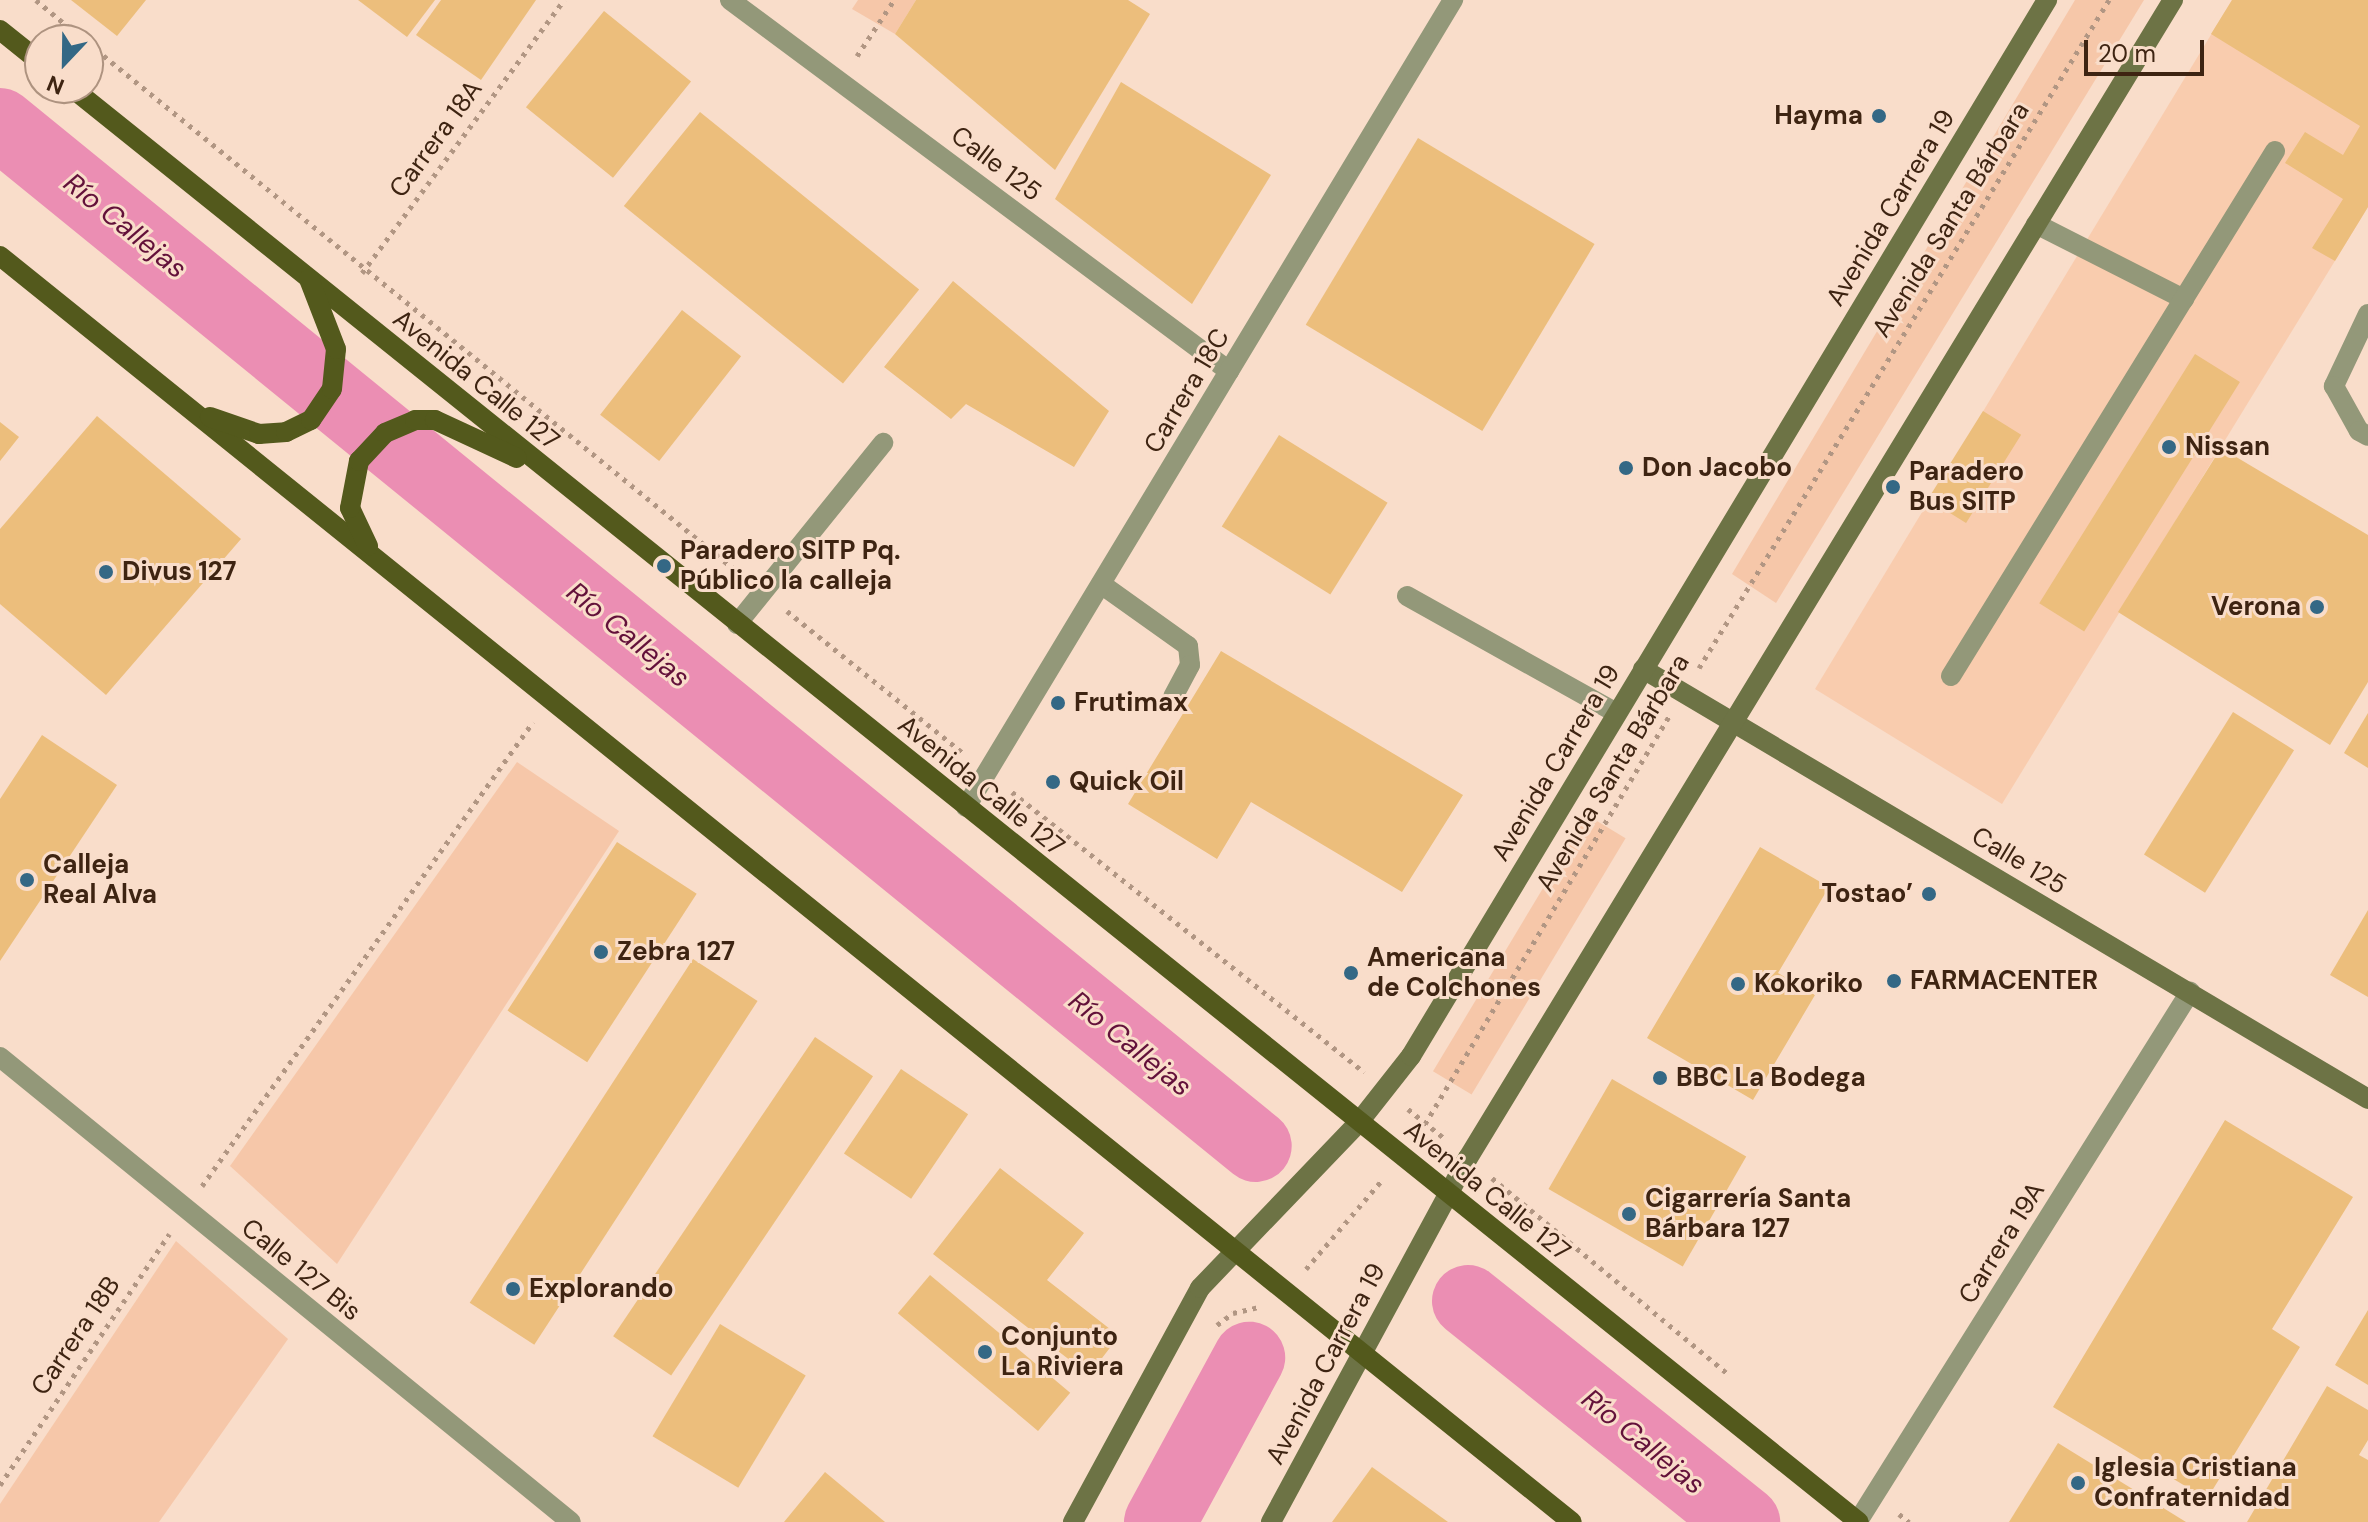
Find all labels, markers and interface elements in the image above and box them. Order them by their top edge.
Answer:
north arrow [24,24,104,104]
scale bar [2088,24,2208,74]
text: 20 m [2098,38,2156,69]
text: N [43,68,68,101]
street label: Carrera 18A [383,74,489,204]
street label: Avenida Santa Bárbara [1866,97,2036,343]
place label: Hayma [1774,100,1863,132]
street label: Avenida Carrera 19 [1820,104,1962,312]
marker: Hayma [1870,107,1888,125]
street label: Calle 125 [945,120,1047,208]
water label: Río Callejas [57,166,193,286]
street label: Avenida Calle 127 [387,303,565,457]
street label: Carrera 18C [1138,323,1236,459]
place label: Nissan [2185,431,2270,463]
marker: Nissan [2160,438,2178,456]
place label: Don Jacobo [1642,452,1792,484]
place label: Paradero Bus SITP [1909,456,2024,518]
marker: Don Jacobo [1617,459,1635,477]
marker: Paradero Bus SITP [1884,478,1902,496]
place label: Paradero SITP Pq. Público la calleja [680,535,901,596]
place label: Divus 127 [122,556,236,588]
marker: Paradero SITP Pq. Público la calleja [655,557,673,575]
marker: Divus 127 [97,563,115,581]
water label: Río Callejas [560,575,696,695]
place label: Verona [2211,591,2301,623]
marker: Verona [2308,598,2326,616]
street label: Avenida Santa Bárbara [1530,649,1696,897]
street label: Avenida Carrera 19 [1485,659,1627,867]
place label: Frutimax [1074,687,1188,719]
marker: Frutimax [1049,694,1067,712]
street label: Avenida Calle 127 [892,709,1070,863]
place label: Quick Oil [1069,766,1184,798]
marker: Quick Oil [1044,773,1062,791]
street label: Calle 125 [1966,821,2072,901]
place label: Calleja Real Alva [43,849,157,910]
marker: Calleja Real Alva [18,871,36,889]
place label: Tostao’ [1822,878,1913,910]
marker: Tostao’ [1920,885,1938,903]
place label: Zebra 127 [617,936,735,968]
place label: Americana de Colchones [1367,942,1541,1004]
marker: Zebra 127 [592,943,610,961]
marker: Americana de Colchones [1342,964,1360,982]
place label: FARMACENTER [1910,965,2098,997]
place label: Kokoriko [1754,968,1863,1000]
marker: FARMACENTER [1885,972,1903,990]
marker: Kokoriko [1729,975,1747,993]
water label: Río Callejas [1062,984,1198,1104]
place label: BBC La Bodega [1676,1062,1866,1094]
marker: BBC La Bodega [1651,1069,1669,1087]
street label: Avenida Calle 127 [1398,1114,1576,1268]
street label: Carrera 19A [1952,1176,2052,1310]
place label: Cigarrería Santa Bárbara 127 [1645,1183,1851,1244]
marker: Cigarrería Santa Bárbara 127 [1620,1205,1638,1223]
street label: Calle 127 Bis [235,1212,367,1328]
street label: Avenida Carrera 19 [1260,1258,1392,1470]
street label: Carrera 18B [25,1271,127,1401]
place label: Explorando [529,1273,674,1305]
marker: Explorando [504,1280,522,1298]
place label: Conjunto La Riviera [1001,1321,1124,1382]
marker: Conjunto La Riviera [976,1343,994,1361]
water label: Río Callejas [1575,1382,1711,1502]
place label: Iglesia Cristiana Confraternidad [2094,1452,2297,1514]
marker: Iglesia Cristiana Confraternidad [2069,1474,2087,1492]

